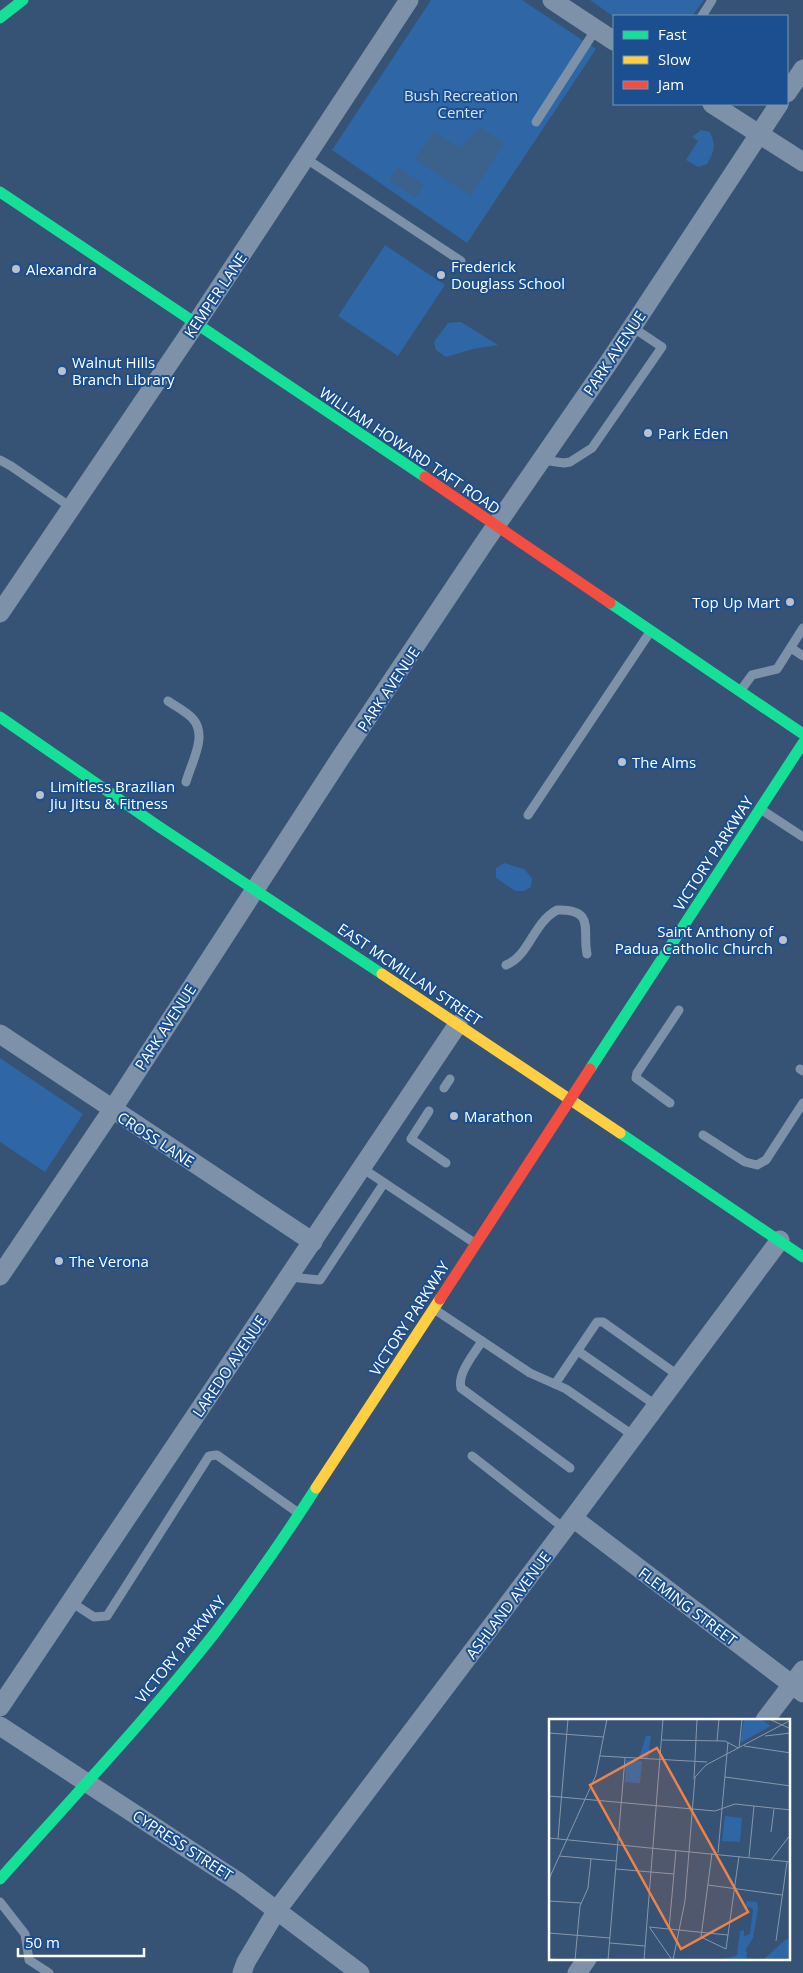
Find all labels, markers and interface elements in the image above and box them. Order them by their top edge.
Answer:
legend [613,15,788,105]
text: Fast [658,24,687,44]
text: Slow [658,49,691,69]
text: Jam [656,74,684,94]
park label: Bush Recreation Center [404,85,518,122]
street label: KEMPER LANE [179,249,251,341]
place label: Frederick Douglass School [451,256,565,293]
place label: Alexandra [26,259,97,279]
marker: Alexandra [10,263,22,275]
marker: Frederick Douglass School [435,269,447,281]
street label: PARK AVENUE [578,307,650,399]
place label: Walnut Hills Branch Library [72,352,175,389]
marker: Walnut Hills Branch Library [56,365,68,377]
street label: WILLIAM HOWARD TAFT ROAD [316,382,504,518]
place label: Park Eden [658,423,728,443]
marker: Park Eden [642,427,654,439]
place label: Top Up Mart [692,592,780,612]
marker: Top Up Mart [784,596,796,608]
street label: PARK AVENUE [352,643,424,735]
place label: The Alms [632,752,696,772]
marker: The Alms [616,756,628,768]
place label: Limitless Brazilian Jiu Jitsu & Fitness [48,776,175,813]
marker: Limitless Brazilian Jiu Jitsu & Fitness [34,789,46,801]
street label: VICTORY PARKWAY [668,791,758,914]
street label: EAST MCMILLAN STREET [334,918,487,1030]
place label: Saint Anthony of Padua Catholic Church [615,921,774,958]
marker: Saint Anthony of Padua Catholic Church [777,934,789,946]
street label: PARK AVENUE [130,980,200,1074]
place label: Marathon [464,1106,533,1126]
street label: CROSS LANE [114,1107,198,1171]
marker: Marathon [448,1110,460,1122]
place label: The Verona [69,1251,149,1271]
marker: The Verona [53,1255,65,1267]
street label: VICTORY PARKWAY [364,1256,454,1379]
street label: LAREDO AVENUE [188,1311,270,1421]
street label: ASHLAND AVENUE [461,1547,555,1663]
street label: FLEMING STREET [635,1562,742,1650]
street label: VICTORY PARKWAY [130,1591,230,1707]
inset map [549,1719,790,1960]
street label: CYPRESS STREET [129,1805,237,1885]
scale bar [18,1926,144,1958]
text: 50 m [25,1932,60,1952]

